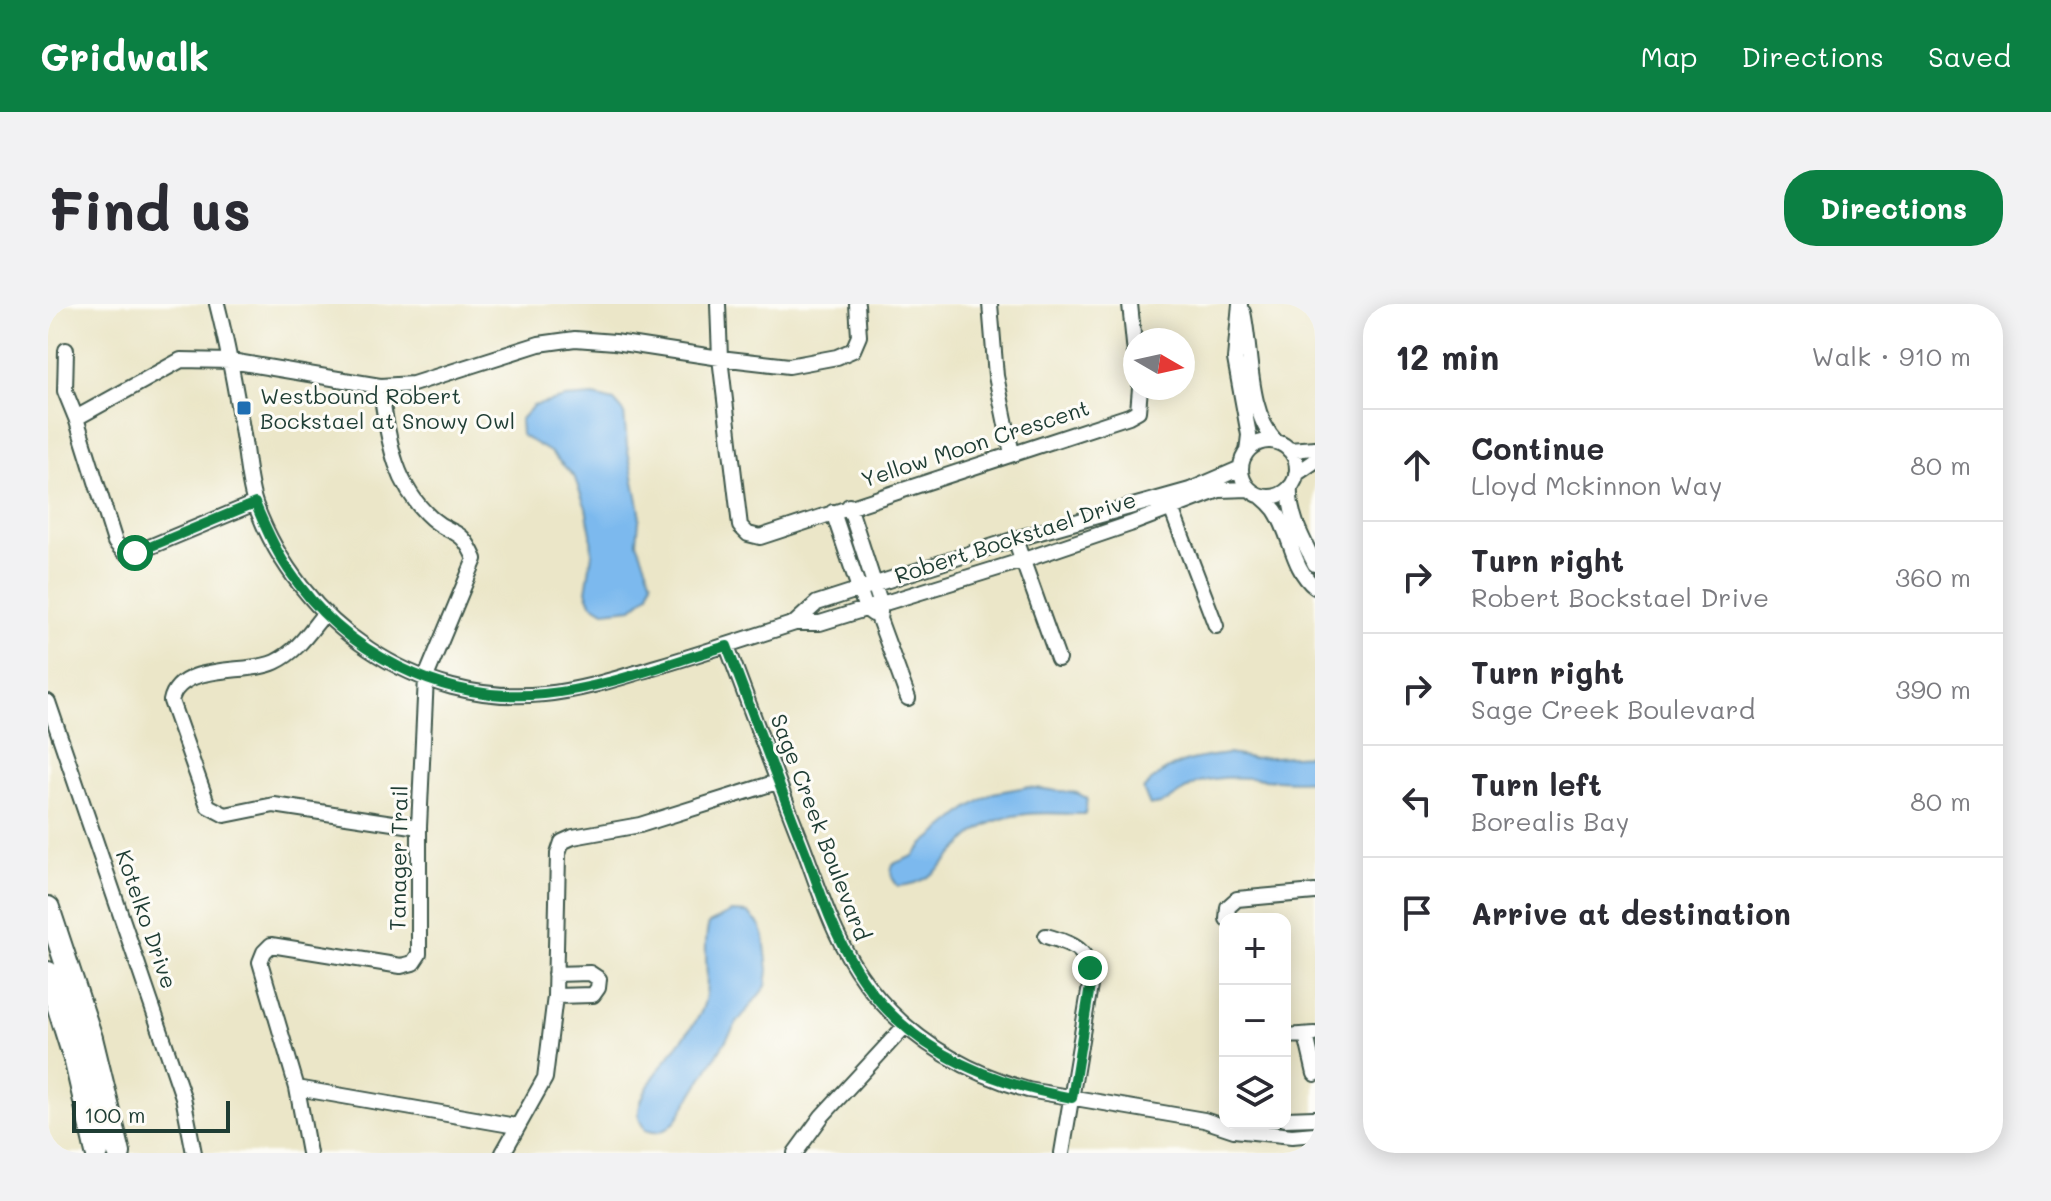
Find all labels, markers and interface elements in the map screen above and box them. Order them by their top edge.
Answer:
text: Gridwalk [40,31,209,81]
text: Map [1641,38,1698,74]
text: Directions [1742,38,1884,74]
text: Saved [1928,38,2011,74]
button: Directions [1784,170,2003,246]
text: Find us [48,172,251,245]
north arrow [1123,328,1195,400]
text: 12 min [1395,334,1499,379]
text: Walk · 910 m [1812,339,1971,373]
place label: Westbound Robert Bockstael at Snowy Owl [260,381,515,435]
street label: Yellow Moon Crescent [857,392,1093,494]
marker: Westbound Robert Bockstael at Snowy Owl [235,399,253,417]
text: Continue [1471,428,1604,468]
icon: ahead [1395,443,1439,487]
text: 80 m [1910,448,1971,482]
text: Lloyd Mckinnon Way [1471,468,1722,502]
street label: Robert Bockstael Drive [891,484,1139,590]
route start [117,535,153,571]
text: Turn right [1471,540,1624,580]
icon: right [1395,555,1439,599]
text: 360 m [1895,560,1971,594]
text: Robert Bockstael Drive [1471,580,1769,614]
text: Turn right [1471,652,1624,692]
icon: right [1395,667,1439,711]
text: 390 m [1895,672,1971,706]
text: Sage Creek Boulevard [1471,692,1755,726]
street label: Sage Creek Boulevard [764,710,878,944]
text: Turn left [1471,764,1602,804]
icon: left [1395,779,1439,823]
text: 80 m [1910,784,1971,818]
street label: Tanager Trail [382,785,414,931]
text: Borealis Bay [1471,804,1629,838]
street label: Kotelko Drive [110,846,184,992]
icon: arrive [1395,891,1439,935]
text: Arrive at destination [1471,893,1791,933]
map controls [1219,913,1291,1129]
button: + [1219,913,1291,985]
route end [1072,950,1108,986]
button: − [1219,985,1291,1057]
button: layers [1219,1057,1291,1129]
scale bar [72,1097,230,1133]
text: 100 m [84,1100,146,1129]

